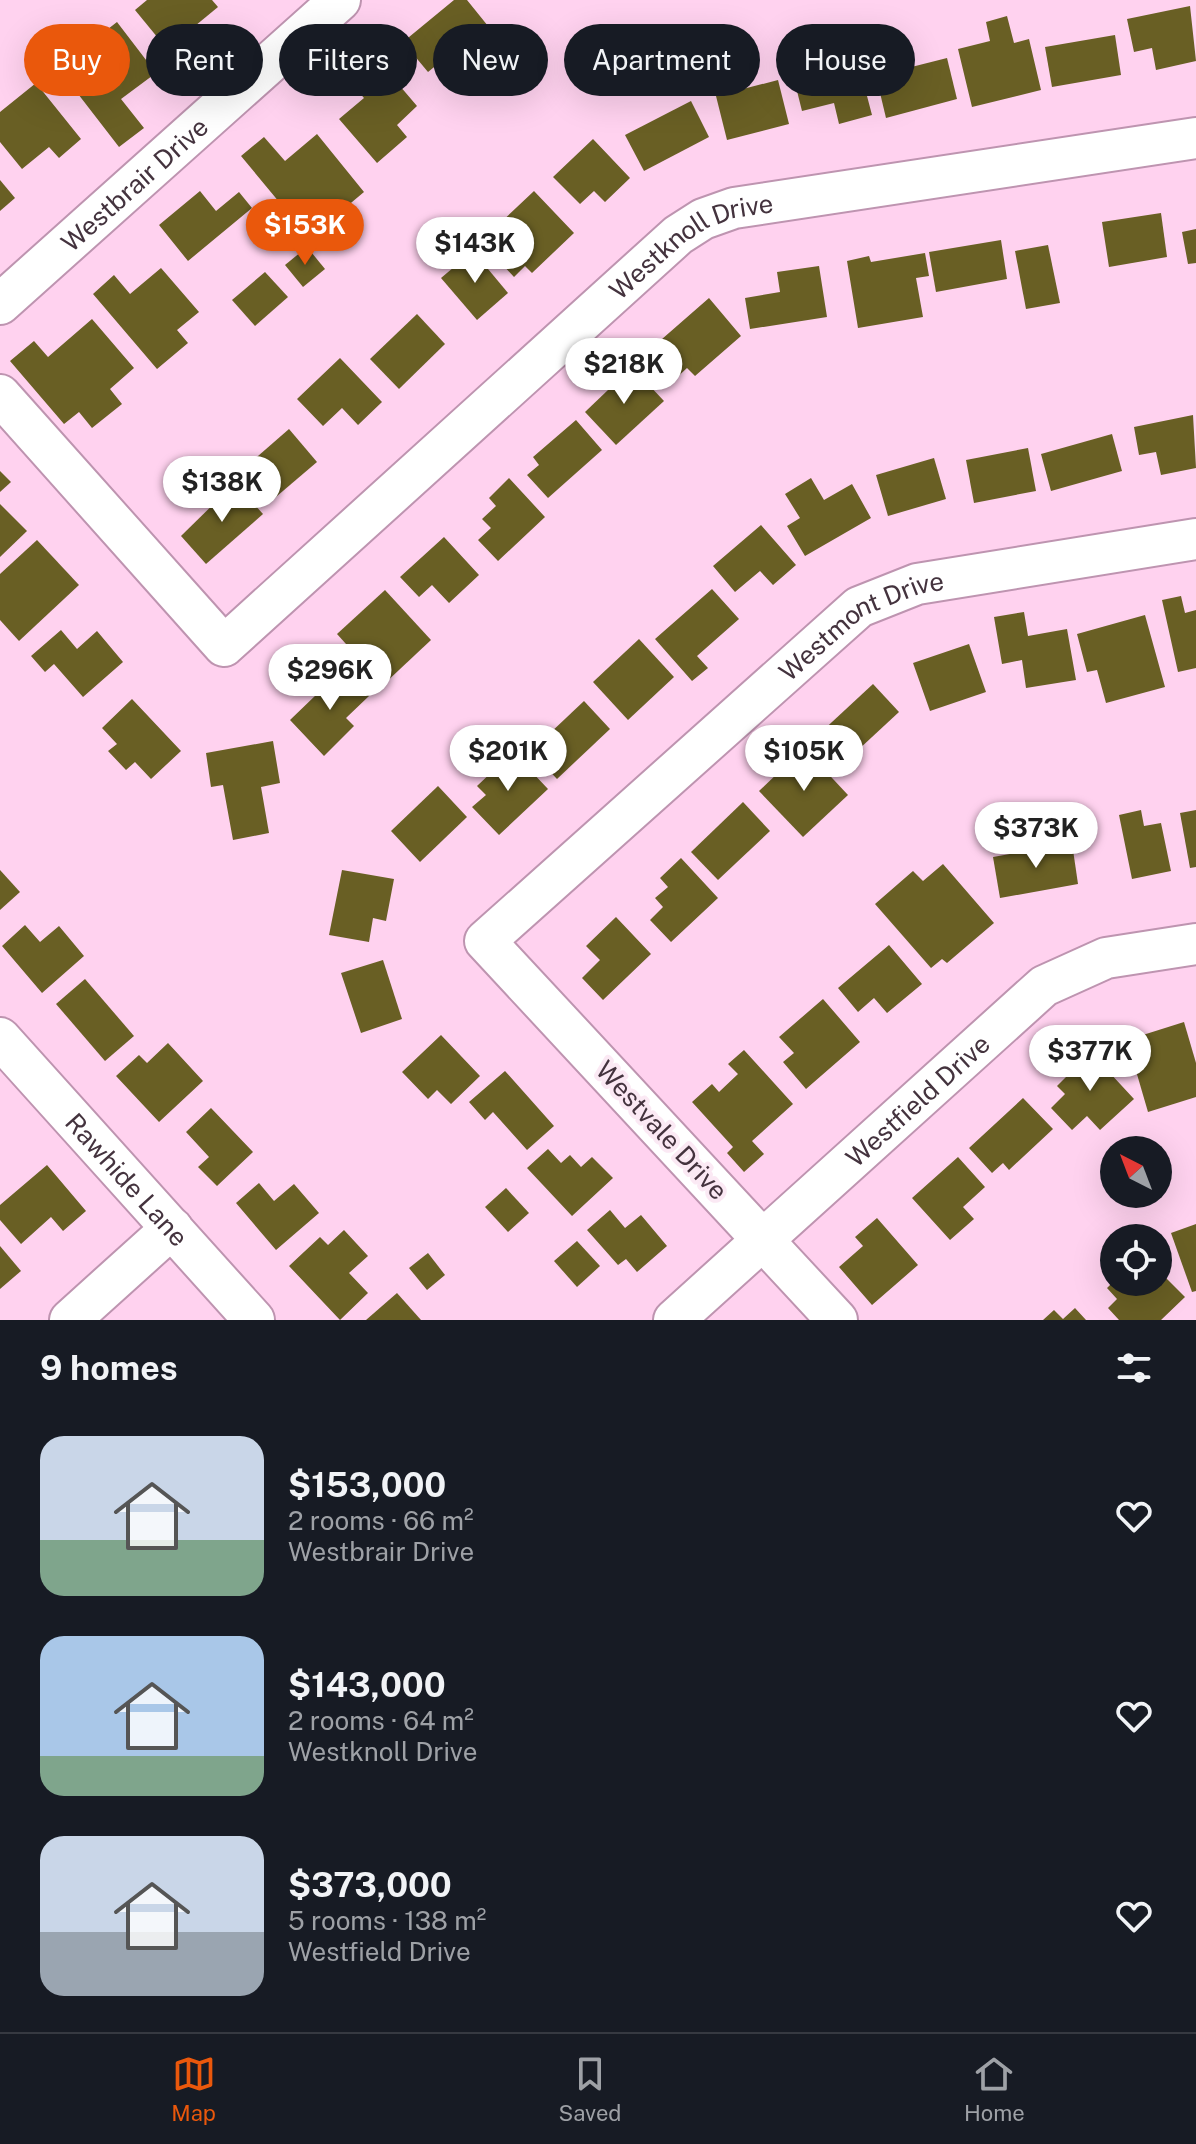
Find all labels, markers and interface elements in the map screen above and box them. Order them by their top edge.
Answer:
chip: Buy [24,24,130,96]
chip: Rent [146,24,263,96]
chip: Filters [279,24,417,96]
chip: New [433,24,548,96]
chip: Apartment [564,24,760,96]
chip: House [776,24,915,96]
street label: Westbrair Drive [54,110,214,258]
street label: Westknoll Drive [603,187,775,305]
pin: $153K [249,199,361,267]
text: $153K [264,209,346,240]
pin: $143K [419,217,531,285]
text: $143K [434,227,516,258]
pin: $218K [568,338,680,406]
text: $218K [583,348,665,379]
pin: $138K [166,456,278,524]
text: $138K [181,466,263,497]
street label: Westmont Drive [772,564,946,687]
pin: $296K [274,644,386,712]
text: $296K [286,654,374,685]
pin: $201K [452,725,564,793]
pin: $105K [748,725,860,793]
text: $201K [468,735,548,766]
text: $105K [763,735,845,766]
pin: $373K [980,802,1092,870]
text: $373K [993,812,1079,843]
pin: $377K [1034,1025,1146,1093]
street label: Westfield Drive [839,1027,996,1173]
text: $377K [1047,1035,1133,1066]
street label: Westvale Drive [590,1054,734,1206]
street label: Rawhide Lane [59,1106,195,1252]
north arrow [1100,1136,1172,1208]
map controls [1100,1136,1172,1296]
button: locate [1100,1224,1172,1296]
icon: filters [1112,1346,1156,1390]
text: 9 homes [40,1348,178,1388]
text: $153,000 [288,1465,446,1505]
icon: home [104,1468,200,1564]
icon: heart [1112,1494,1156,1538]
text: 2 rooms · 66 m² [288,1505,474,1536]
text: Westbrair Drive [288,1536,474,1567]
text: $143,000 [288,1665,446,1705]
icon: home [104,1668,200,1764]
icon: heart [1112,1694,1156,1738]
text: 2 rooms · 64 m² [288,1705,474,1736]
text: Westknoll Drive [288,1736,477,1767]
text: $373,000 [288,1865,452,1905]
icon: home [104,1868,200,1964]
icon: heart [1112,1894,1156,1938]
text: 5 rooms · 138 m² [288,1905,486,1936]
text: Westfield Drive [288,1936,471,1967]
tab: Map [171,2052,216,2126]
tab: Saved [559,2052,621,2126]
tab: Home [964,2052,1025,2126]

